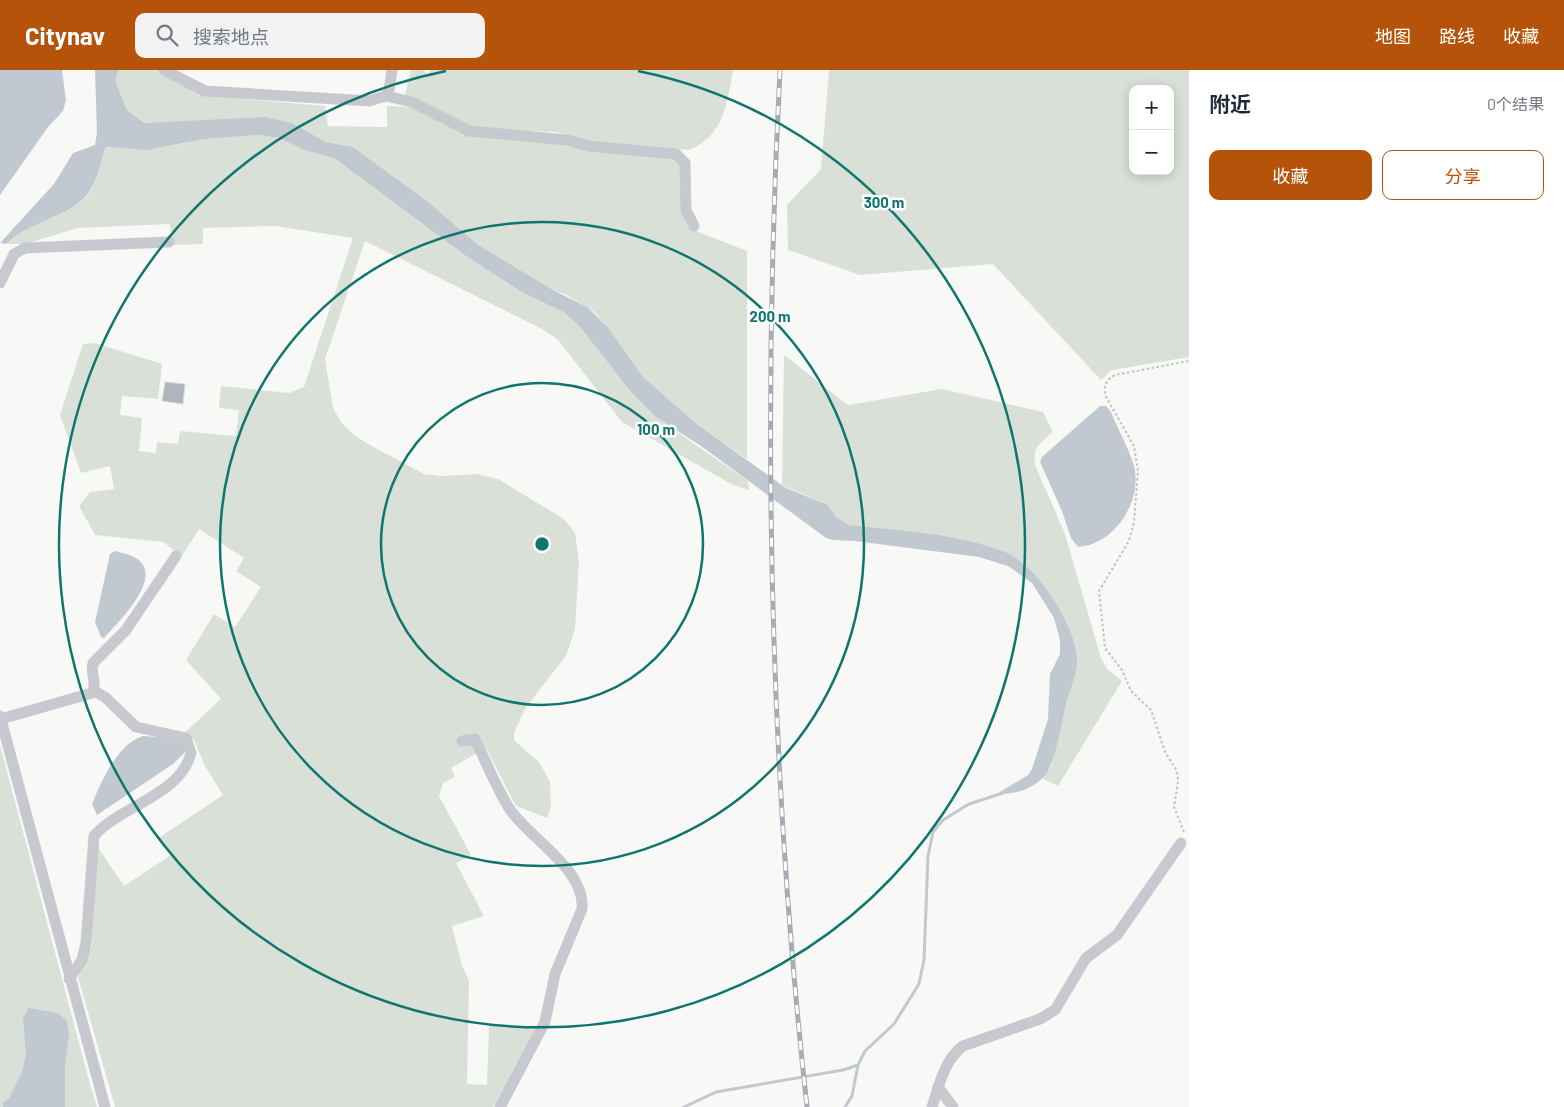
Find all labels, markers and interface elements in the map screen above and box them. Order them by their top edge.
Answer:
search box [135,13,485,58]
text: Citynav [25,21,105,50]
icon: search [153,21,181,49]
text: 搜索地点 [193,25,269,48]
text: 地图 [1375,25,1411,47]
text: 路线 [1439,25,1475,47]
text: 收藏 [1503,25,1539,47]
map controls [1129,85,1174,175]
button: + [1129,85,1174,130]
text: 附近 [1209,91,1251,116]
text: 0个结果 [1487,94,1544,113]
button: − [1129,130,1174,175]
button: 收藏 [1209,150,1372,200]
button: 分享 [1382,150,1544,200]
text: 300 m [864,193,904,211]
text: 200 m [749,307,791,325]
text: 100 m [637,420,675,438]
centre of rings [533,535,551,553]

